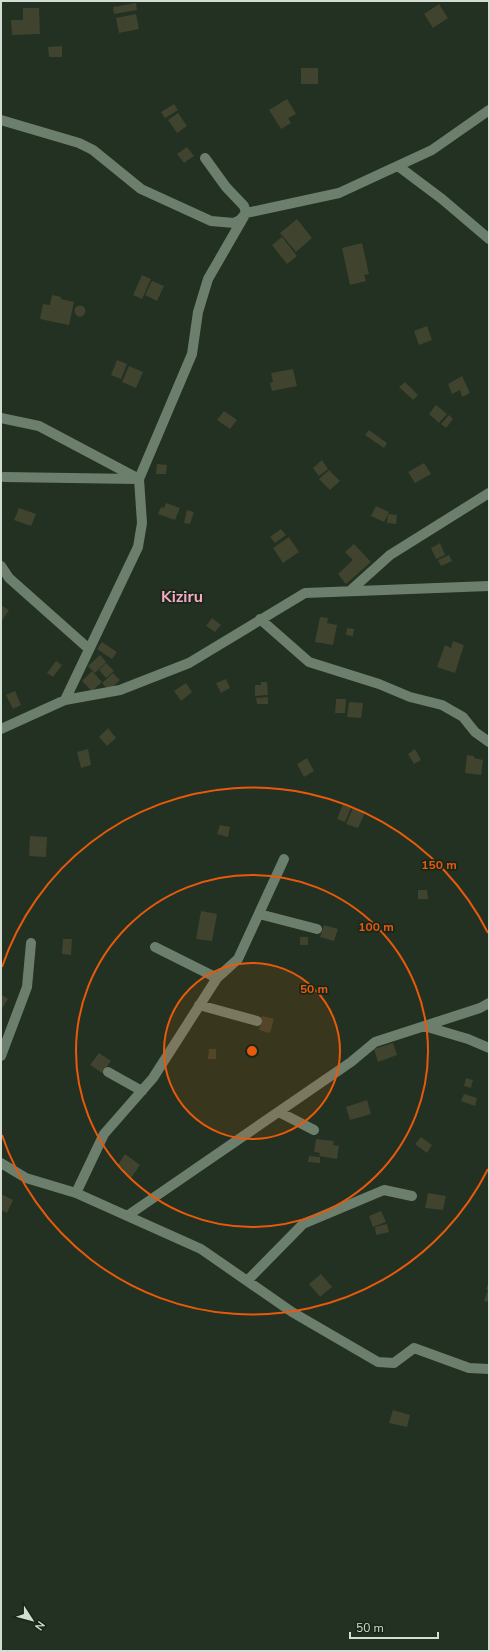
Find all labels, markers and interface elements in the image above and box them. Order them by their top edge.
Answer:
district label: Kiziru [161,586,203,608]
text: 150 m [421,857,457,873]
text: 100 m [358,919,394,935]
text: 50 m [300,981,328,997]
centre of rings [245,1044,259,1058]
north arrow [12,1600,52,1640]
scale bar [350,1614,438,1640]
text: N [31,1618,48,1633]
text: 50 m [356,1620,384,1636]

